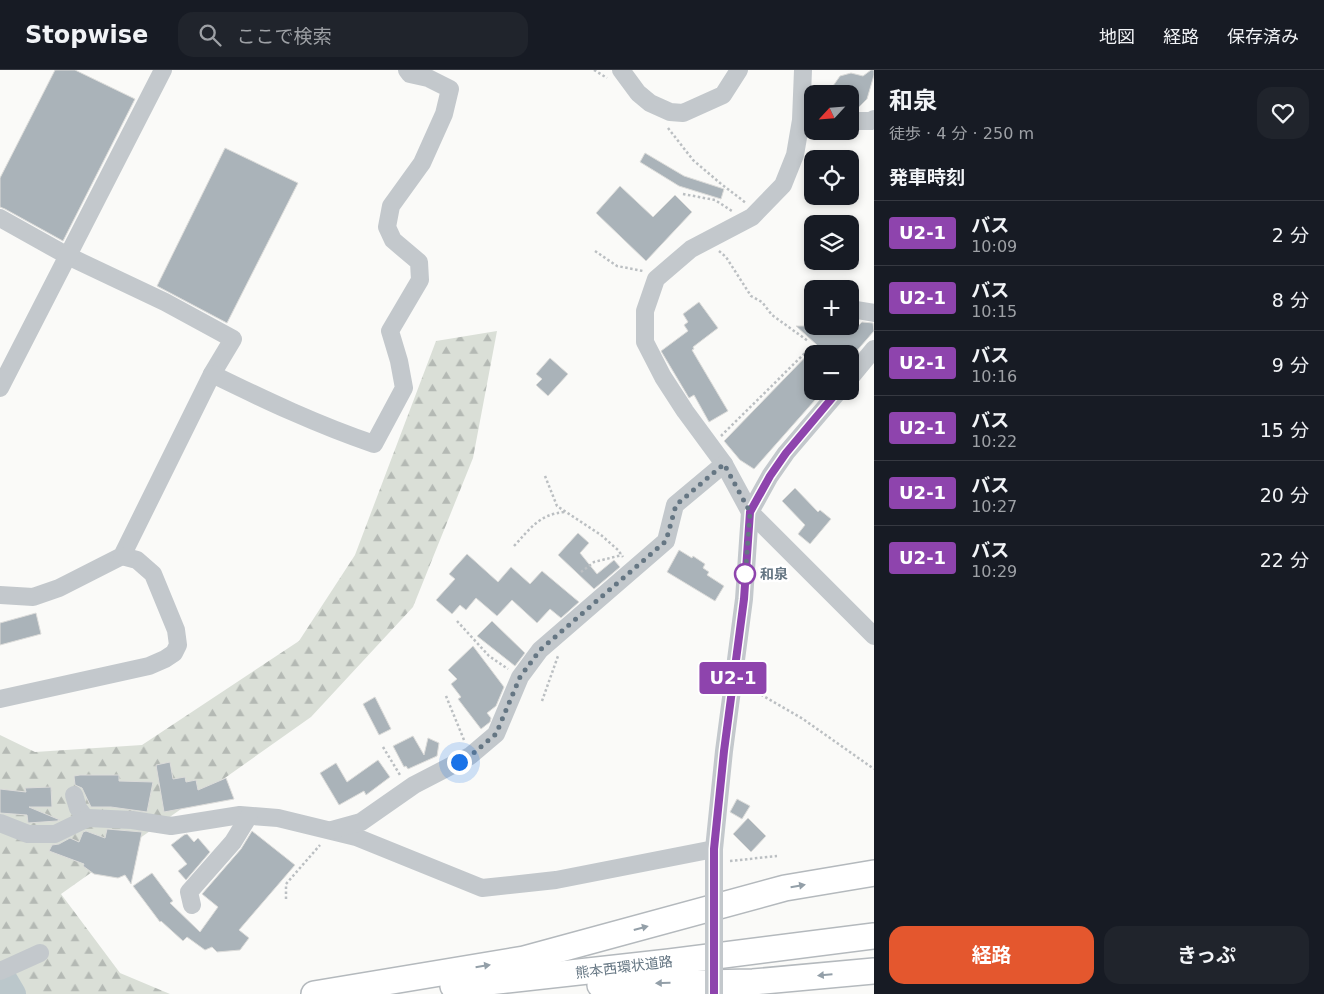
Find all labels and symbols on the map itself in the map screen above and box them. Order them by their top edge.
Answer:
north arrow [804,85,859,140]
marker: 和泉 [734,563,756,585]
place label: 和泉 [760,566,788,582]
line badge: U2-1 [698,662,768,694]
your location [447,750,472,775]
one-way arrow [790,881,806,889]
one-way arrow [633,923,648,931]
street label: 熊本西環状道路 [574,953,674,981]
one-way arrow [475,962,491,970]
one-way arrow [817,971,833,979]
one-way arrow [655,979,671,987]

